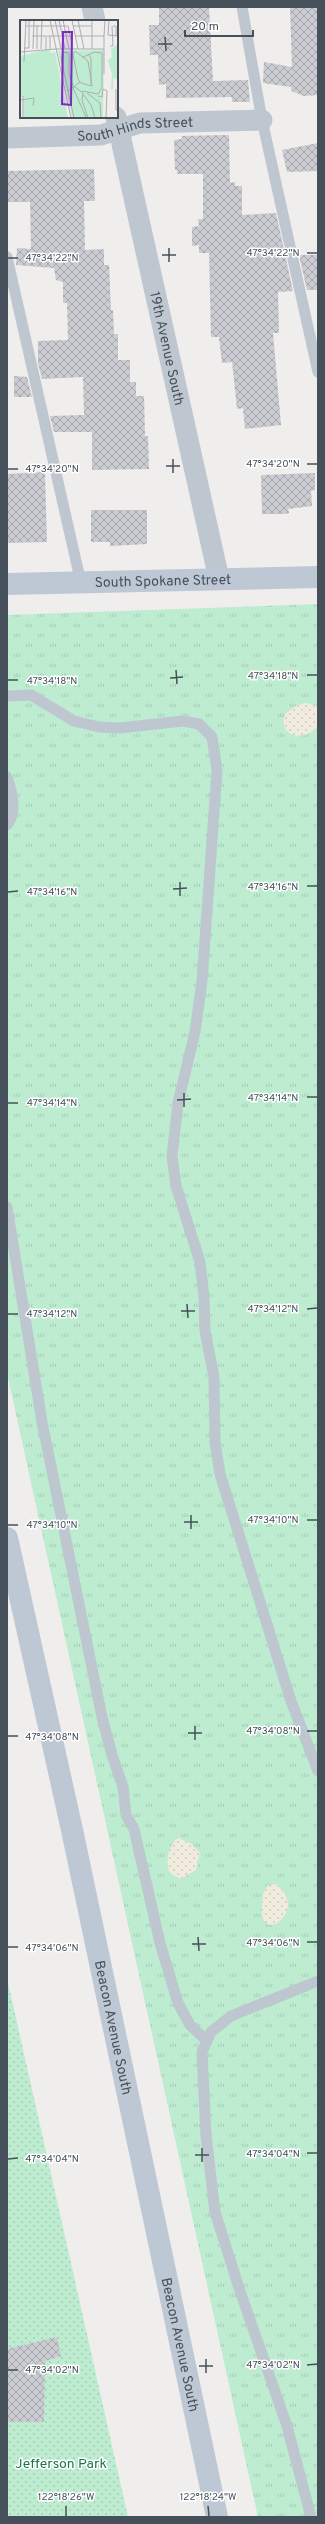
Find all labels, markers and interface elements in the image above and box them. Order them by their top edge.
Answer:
scale bar [185,12,253,38]
text: 20 m [191,19,219,35]
inset map [20,20,118,118]
street label: South Hinds Street [77,115,193,146]
text: 47°34'22"N [246,247,300,260]
text: 47°34'22"N [25,252,79,265]
street label: 19th Avenue South [145,290,187,407]
text: 47°34'20"N [246,458,300,471]
text: 47°34'20"N [25,463,79,476]
street label: South Spokane Street [95,572,231,592]
text: 47°34'18"N [248,670,298,683]
text: 47°34'18"N [27,675,77,688]
text: 47°34'16"N [248,881,298,894]
text: 47°34'16"N [27,886,77,899]
text: 47°34'14"N [248,1092,298,1105]
text: 47°34'14"N [27,1097,77,1110]
text: 47°34'12"N [248,1303,298,1316]
text: 47°34'12"N [27,1308,77,1321]
text: 47°34'10"N [247,1514,299,1527]
text: 47°34'10"N [26,1519,78,1532]
text: 47°34'08"N [246,1725,300,1738]
text: 47°34'08"N [25,1731,79,1744]
text: 47°34'06"N [246,1937,300,1950]
text: 47°34'06"N [25,1942,79,1955]
street label: Beacon Avenue South [90,1959,135,2096]
text: 47°34'04"N [246,2148,300,2161]
text: 47°34'04"N [25,2153,79,2166]
street label: Beacon Avenue South [157,2276,202,2413]
text: 47°34'02"N [246,2359,300,2372]
text: 47°34'02"N [25,2364,79,2377]
park label: Jefferson Park [15,2456,107,2473]
text: 122°18'26"W [38,2491,94,2504]
text: 122°18'24"W [180,2491,236,2504]

